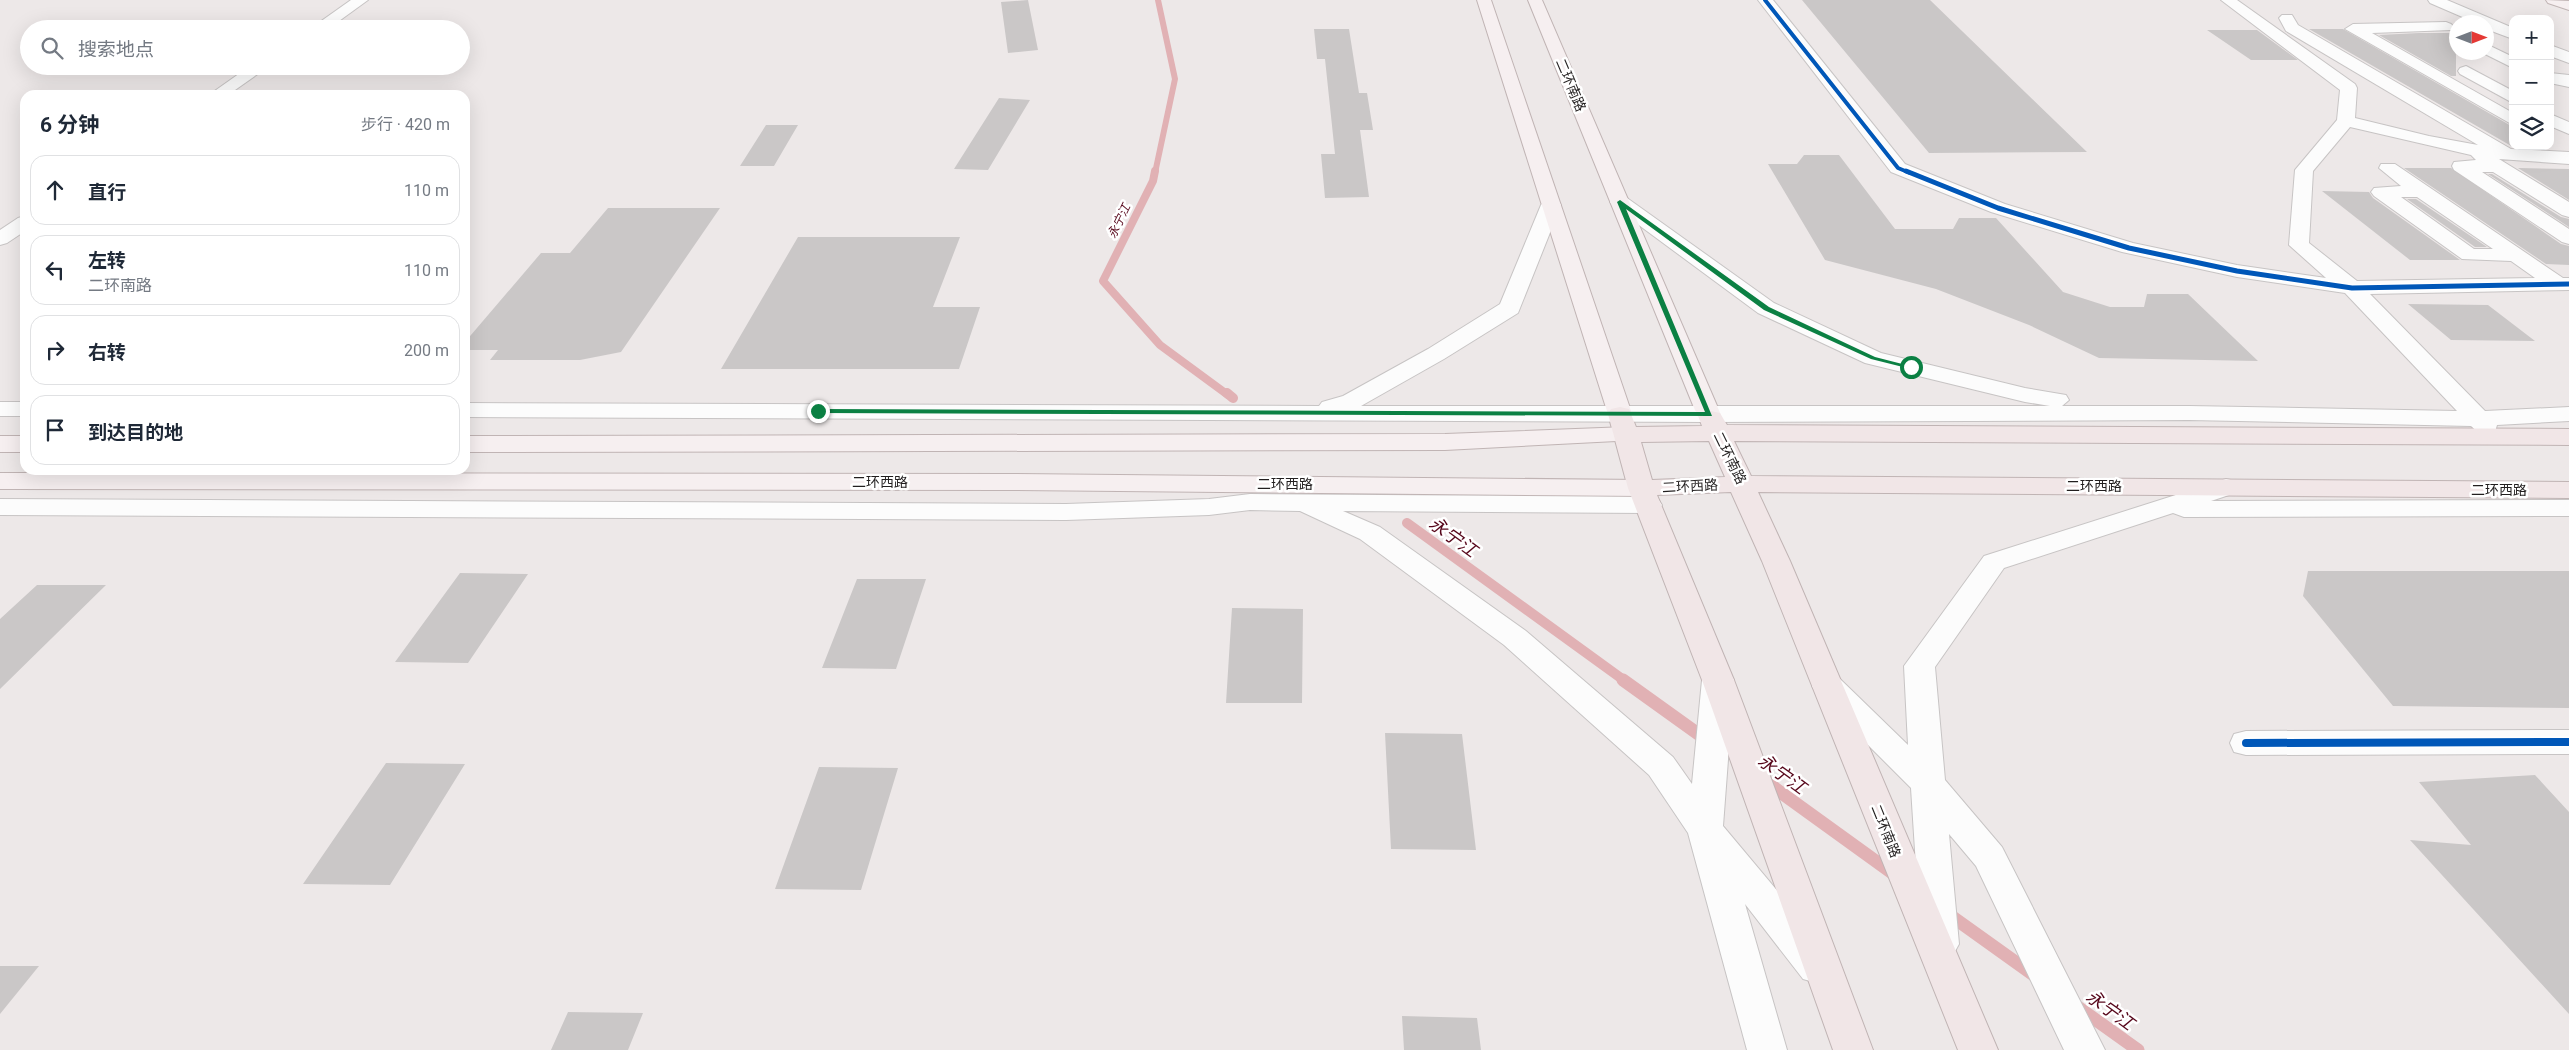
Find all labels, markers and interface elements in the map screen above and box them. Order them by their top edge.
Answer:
north arrow [2449,15,2494,60]
map controls [2509,15,2554,150]
button: + [2509,15,2554,60]
search box [20,20,470,75]
icon: search [38,34,66,62]
text: 搜索地点 [78,38,154,61]
street label: 二环南路 [1553,56,1589,114]
button: − [2509,60,2554,105]
button: layers [2509,105,2554,150]
text: 6 分钟 [40,113,99,137]
text: 步行 · 420 m [361,115,450,134]
icon: ahead [41,176,69,204]
text: 直行 [88,181,126,204]
text: 110 m [404,181,449,200]
water label: 永宁江 [1105,200,1134,240]
text: 左转 [88,249,126,272]
icon: left [41,256,69,284]
text: 110 m [404,261,449,280]
text: 二环南路 [88,276,152,295]
icon: right [41,336,69,364]
text: 右转 [88,341,126,364]
text: 200 m [404,341,449,360]
route start [1900,356,1923,379]
route end [807,400,830,423]
icon: arrive [41,416,69,444]
text: 到达目的地 [88,421,183,444]
street label: 二环南路 [1711,429,1749,487]
street label: 二环西路 [852,474,908,490]
street label: 二环西路 [1257,476,1313,492]
street label: 二环西路 [1662,477,1718,495]
street label: 二环西路 [2066,478,2122,494]
street label: 二环西路 [2471,482,2527,498]
water label: 永宁江 [1425,512,1483,562]
water label: 永宁江 [1754,749,1812,799]
street label: 二环南路 [1868,802,1904,860]
water label: 永宁江 [2082,985,2140,1035]

